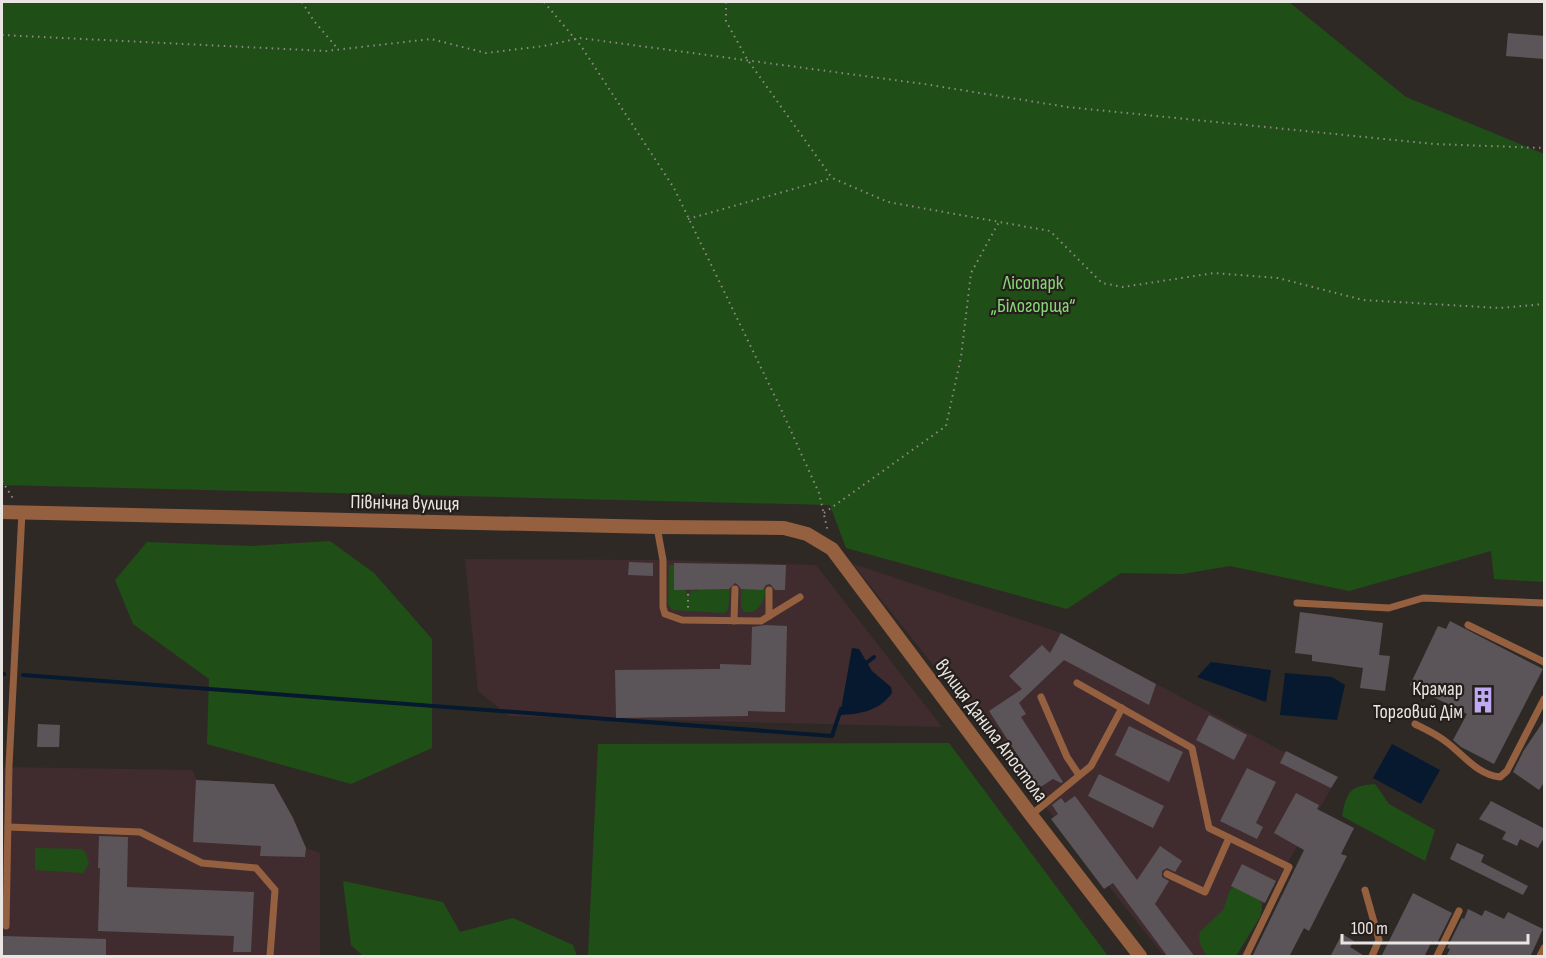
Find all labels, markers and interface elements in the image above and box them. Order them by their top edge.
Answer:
park label: Лісопарк „Білогорща“ [991,271,1075,318]
street label: Північна вулиця [350,490,460,516]
street label: вулиця Данила Апостола [930,654,1053,807]
place label: Крамар Торговий Дім [1373,677,1463,724]
building icon: Крамар Торговий Дім [1468,685,1498,715]
scale bar [1342,907,1528,945]
text: 100 m [1351,918,1388,939]

